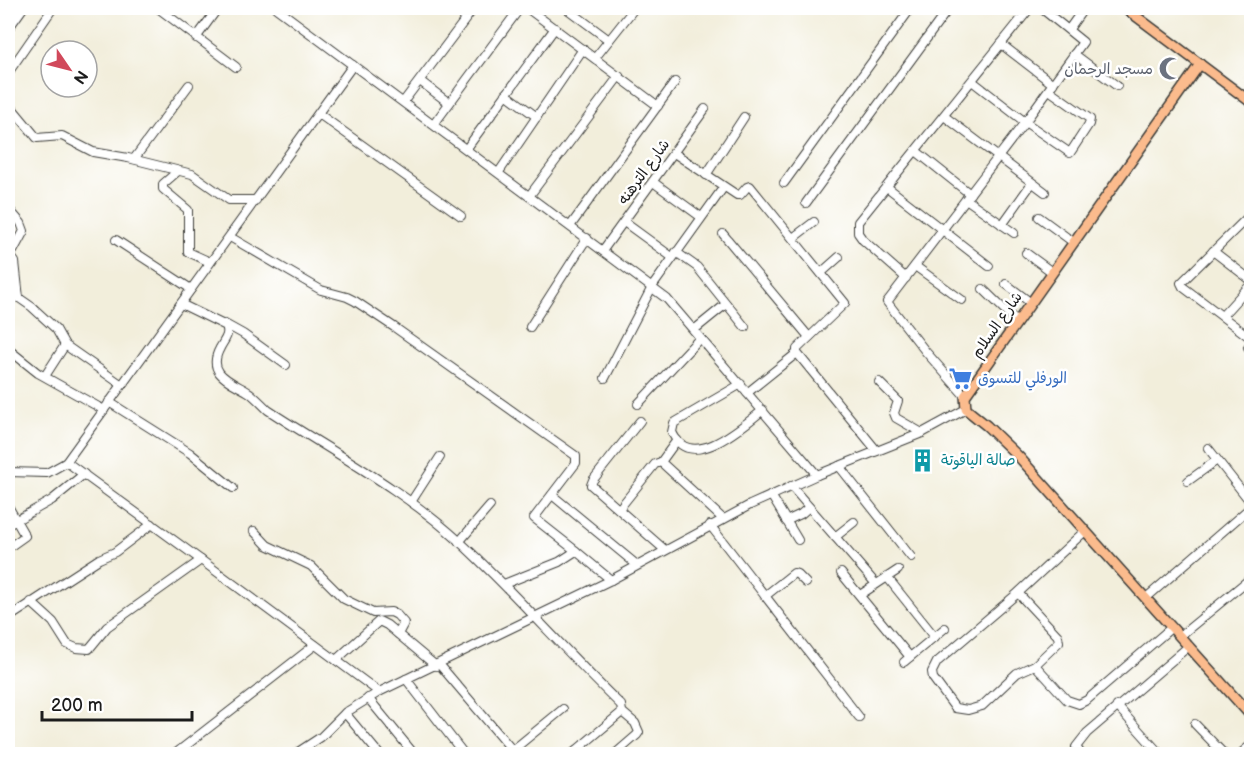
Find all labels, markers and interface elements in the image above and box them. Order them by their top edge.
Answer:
north arrow [39,39,99,99]
mosque icon: مسجد الرحمان [1158,56,1184,82]
place label: مسجد الرحمان [1064,60,1153,79]
text: N [69,66,91,87]
street label: شارع الترهنه [614,136,674,208]
street label: شارع السلام [967,288,1028,362]
supermarket icon: الورفلي للتسوق [947,365,973,391]
place label: الورفلي للتسوق [978,369,1067,391]
building icon: صالة الياقوتة [910,447,936,473]
place label: صالة الياقوتة [941,451,1016,470]
scale bar [42,684,192,722]
text: 200 m [51,695,103,716]

